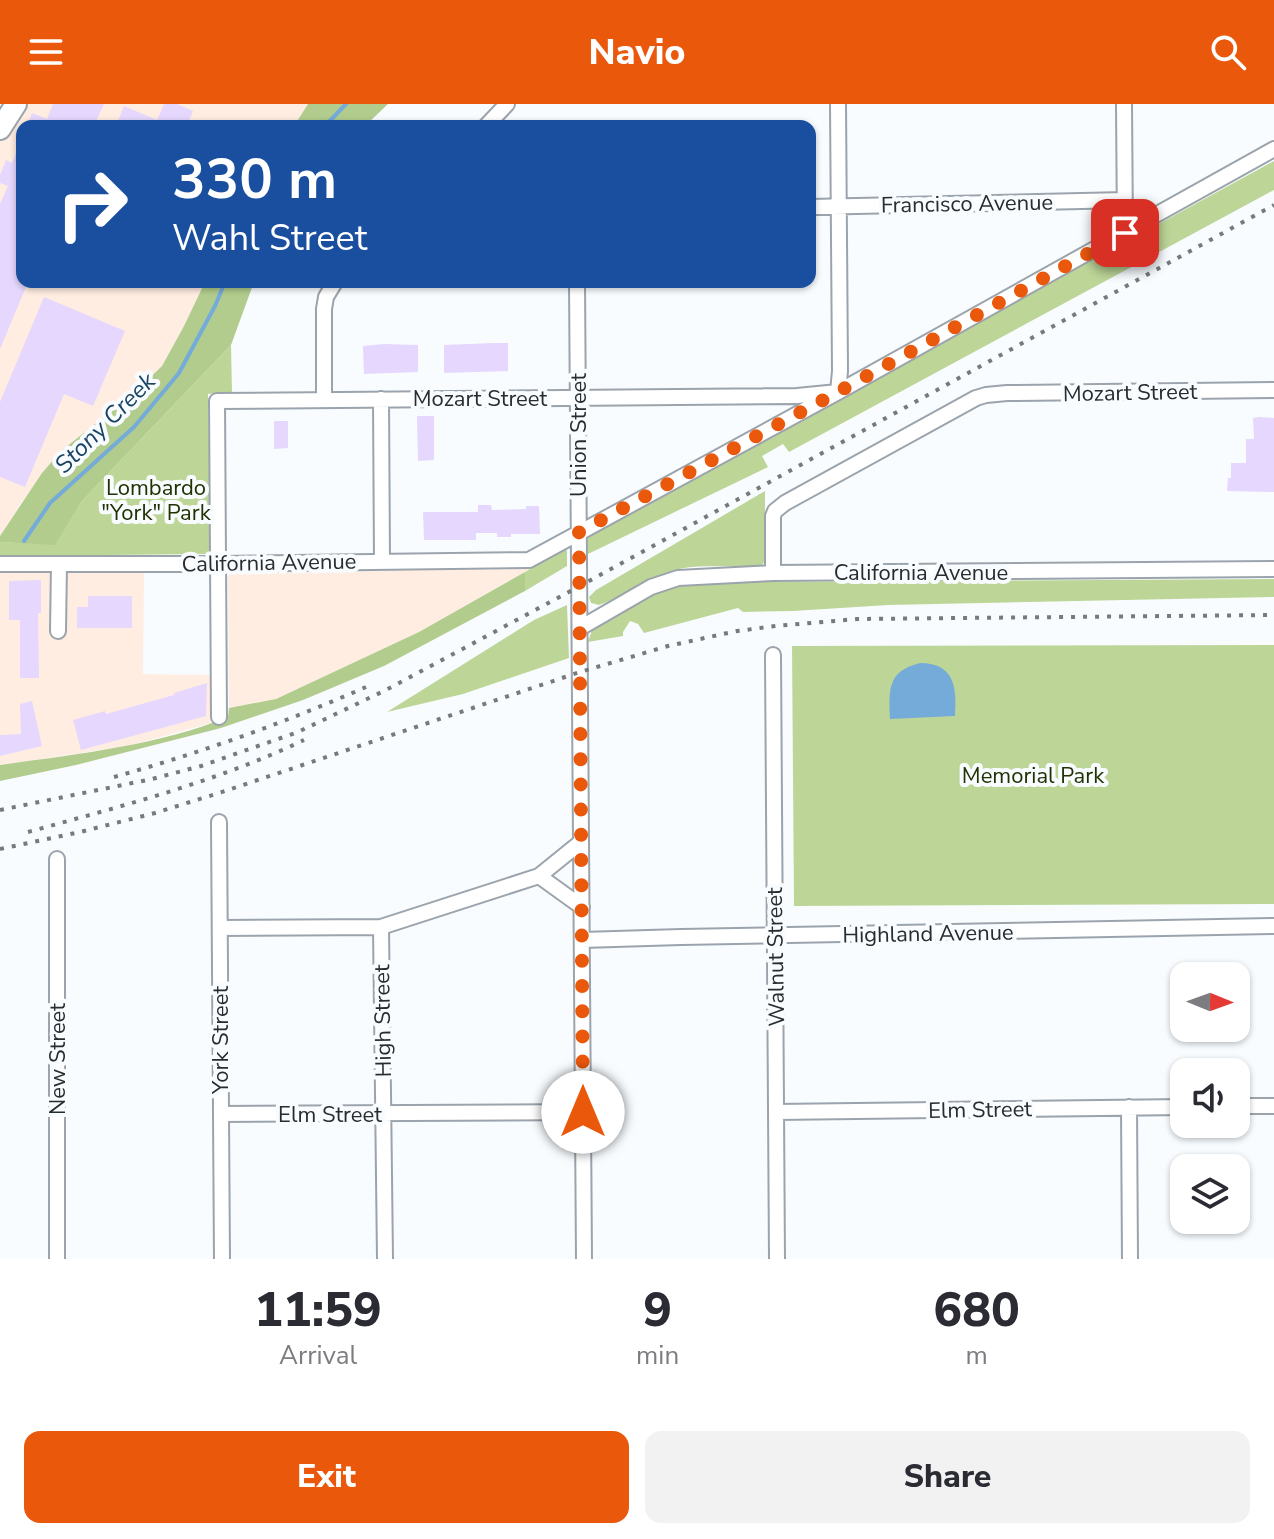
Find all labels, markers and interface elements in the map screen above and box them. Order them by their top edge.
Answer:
text: Navio [588,28,686,77]
icon: menu [24,30,68,74]
icon: search [1206,30,1250,74]
text: 330 m [172,141,337,218]
icon: right [40,152,144,256]
street label: Francisco Avenue [881,187,1053,221]
pin [1091,199,1159,267]
icon: arrive [1103,211,1147,255]
text: Wahl Street [172,214,367,263]
water label: Stony Creek [48,365,163,480]
street label: Union Street [564,373,594,497]
street label: Mozart Street [1063,377,1198,409]
street label: Mozart Street [413,384,548,414]
park label: Lombardo "York" Park [101,473,212,528]
street label: California Avenue [181,546,357,580]
street label: California Avenue [834,558,1008,588]
park label: Memorial Park [962,761,1105,791]
street label: Walnut Street [760,887,792,1027]
street label: Highland Avenue [842,918,1014,950]
north arrow [1170,962,1250,1042]
map controls [1170,962,1250,1234]
street label: High Street [367,964,399,1078]
street label: York Street [206,986,236,1095]
street label: New Street [43,1003,73,1115]
button: sound [1170,1058,1250,1138]
position arrow [541,1070,625,1154]
street label: Elm Street [928,1094,1032,1126]
street label: Elm Street [278,1100,382,1130]
button: layers [1170,1154,1250,1234]
text: 11:59 [254,1277,382,1343]
text: 9 [643,1277,672,1343]
text: 680 [933,1277,1020,1343]
text: Arrival [279,1338,357,1373]
text: min [636,1338,679,1373]
text: m [965,1338,988,1373]
button: Exit [24,1431,629,1523]
button: Share [645,1431,1250,1523]

